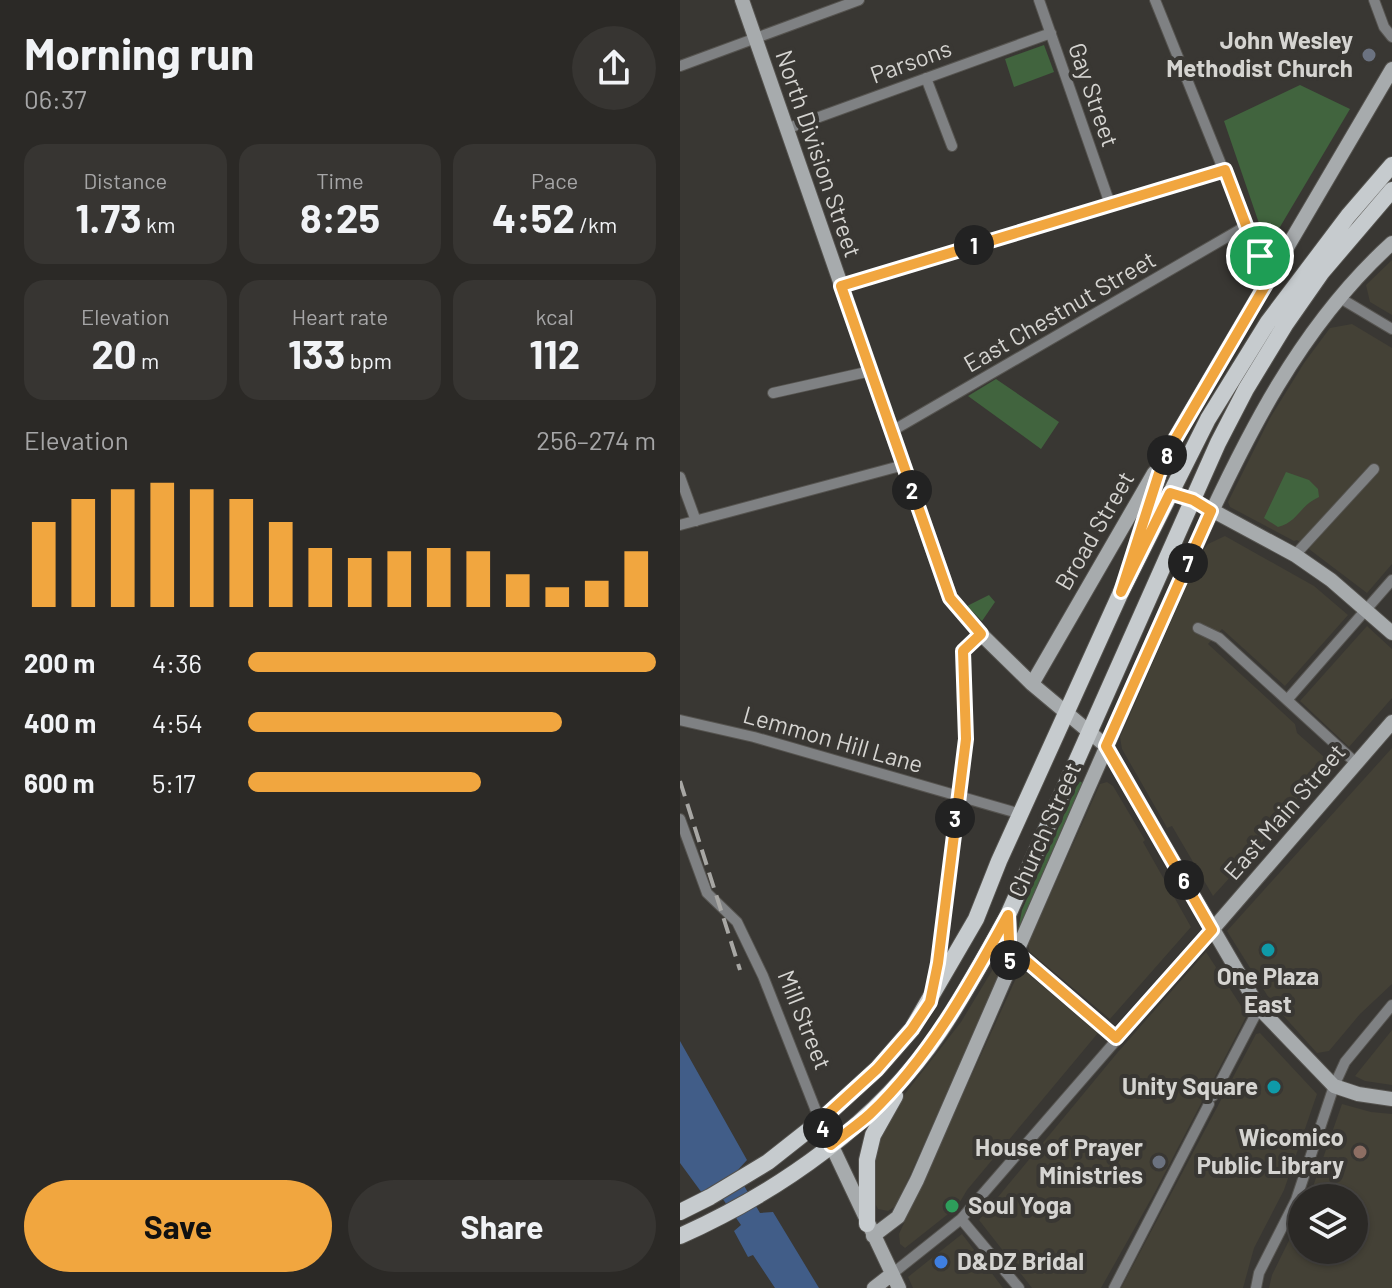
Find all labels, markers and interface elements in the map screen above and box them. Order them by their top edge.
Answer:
place label: John Wesley Methodist Church [1166,25,1353,82]
text: Morning run [24,26,254,79]
button: share [572,26,656,110]
street label: Parsons [866,33,955,89]
street label: Gay Street [1063,39,1126,150]
street label: North Division Street [770,46,869,261]
marker: John Wesley Methodist Church [1360,46,1378,64]
text: 06:37 [24,83,87,114]
text: Distance [83,167,167,193]
text: Time [316,167,364,193]
text: Pace [531,167,578,193]
text: 1.73 [75,193,142,241]
text: 8:25 [300,193,380,241]
text: 4:52 [492,193,575,241]
text: km [142,211,175,237]
text: /km [575,211,617,237]
pin [1226,222,1294,290]
pin: 1 [954,225,994,265]
text: 1 [970,232,978,258]
icon: arrive [1238,234,1282,278]
street label: East Chestnut Street [958,244,1160,377]
text: Elevation [81,303,170,329]
text: Heart rate [292,303,388,329]
text: kcal [535,303,574,329]
text: 20 [91,329,137,377]
text: 133 [288,329,345,377]
text: 112 [529,329,580,377]
text: m [137,347,159,373]
text: bpm [345,347,392,373]
text: Elevation [24,424,129,455]
text: 256–274 m [536,424,656,455]
pin: 8 [1147,435,1187,475]
text: 8 [1161,442,1173,468]
street label: Broad Street [1048,466,1139,595]
pin: 2 [892,470,932,510]
text: 2 [906,477,918,503]
pin: 7 [1168,543,1208,583]
text: 7 [1183,550,1193,576]
text: 200 m [24,647,95,678]
text: 4:36 [152,647,202,678]
street label: Lemmon Hill Lane [740,699,927,778]
text: 400 m [24,707,96,738]
text: 4:54 [152,707,203,738]
street label: East Main Street [1217,737,1351,885]
street label: Church Street [1001,757,1086,901]
text: 600 m [24,767,95,798]
text: 5:17 [152,767,196,798]
pin: 3 [935,798,975,838]
text: 3 [949,805,961,831]
pin: 6 [1164,860,1204,900]
text: 6 [1178,867,1190,893]
pin: 5 [990,940,1030,980]
marker: One Plaza East [1259,941,1277,959]
text: 5 [1004,947,1016,973]
place label: One Plaza East [1217,961,1319,1018]
street label: Mill Street [772,965,838,1073]
place label: Unity Square [1122,1071,1258,1100]
marker: Unity Square [1265,1078,1283,1096]
pin: 4 [803,1108,843,1148]
text: 4 [816,1115,830,1141]
place label: Wicomico Public Library [1197,1122,1344,1179]
place label: House of Prayer Ministries [975,1132,1143,1189]
marker: Wicomico Public Library [1351,1143,1369,1161]
marker: House of Prayer Ministries [1150,1153,1168,1171]
button: Save [24,1180,332,1272]
button: Share [348,1180,656,1272]
map controls [1288,1184,1368,1264]
button: layers [1288,1184,1368,1264]
place label: Soul Yoga [968,1190,1072,1219]
marker: Soul Yoga [943,1197,961,1215]
place label: D&DZ Bridal [957,1246,1084,1275]
marker: D&DZ Bridal [932,1253,950,1271]

